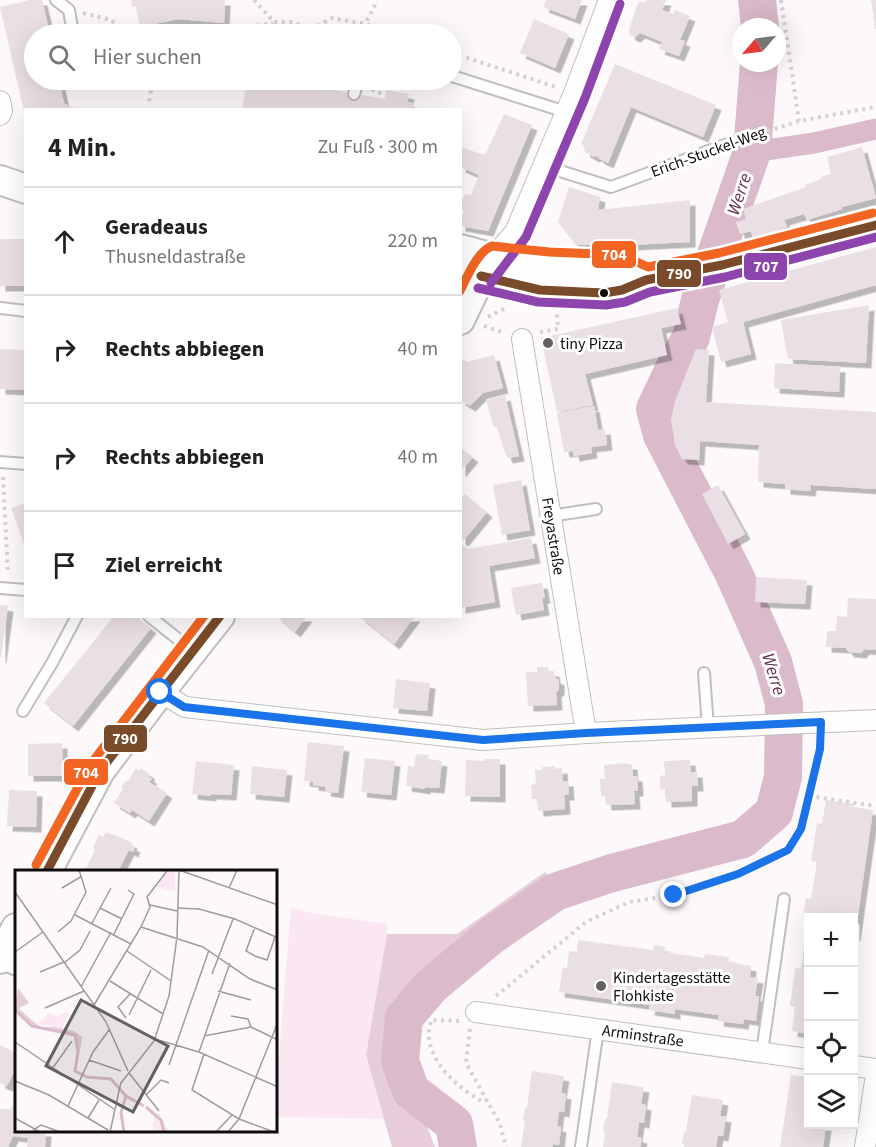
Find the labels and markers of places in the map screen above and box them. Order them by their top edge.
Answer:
unlabelled marker [598,287,610,299]
place label: tiny Pizza [560,333,623,355]
marker: tiny Pizza [541,336,555,350]
place label: Kindertagesstätte Flohkiste [613,967,731,1007]
marker: Kindertagesstätte Flohkiste [594,979,608,993]

